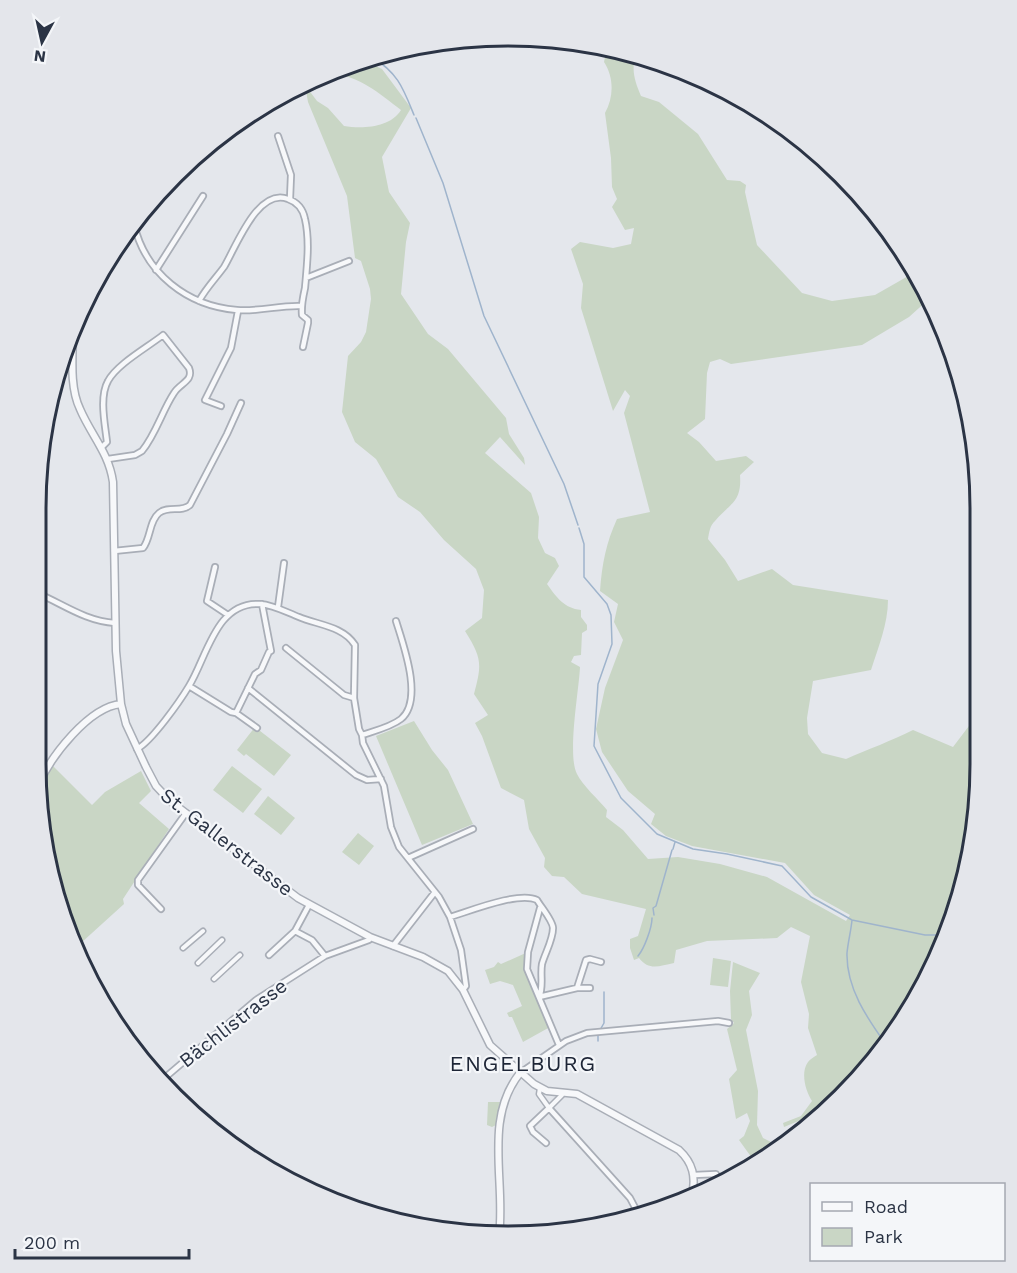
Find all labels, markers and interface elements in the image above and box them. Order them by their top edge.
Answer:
north arrow [12,12,72,72]
text: N [33,46,47,67]
street label: St. Gallerstrasse [156,783,298,901]
street label: Bächlistrasse [174,973,292,1073]
district label: ENGELBURG [449,1051,597,1076]
legend [810,1183,1005,1261]
text: Road [864,1196,908,1217]
scale bar [15,1222,189,1260]
text: Park [864,1226,903,1247]
text: 200 m [24,1232,80,1253]

